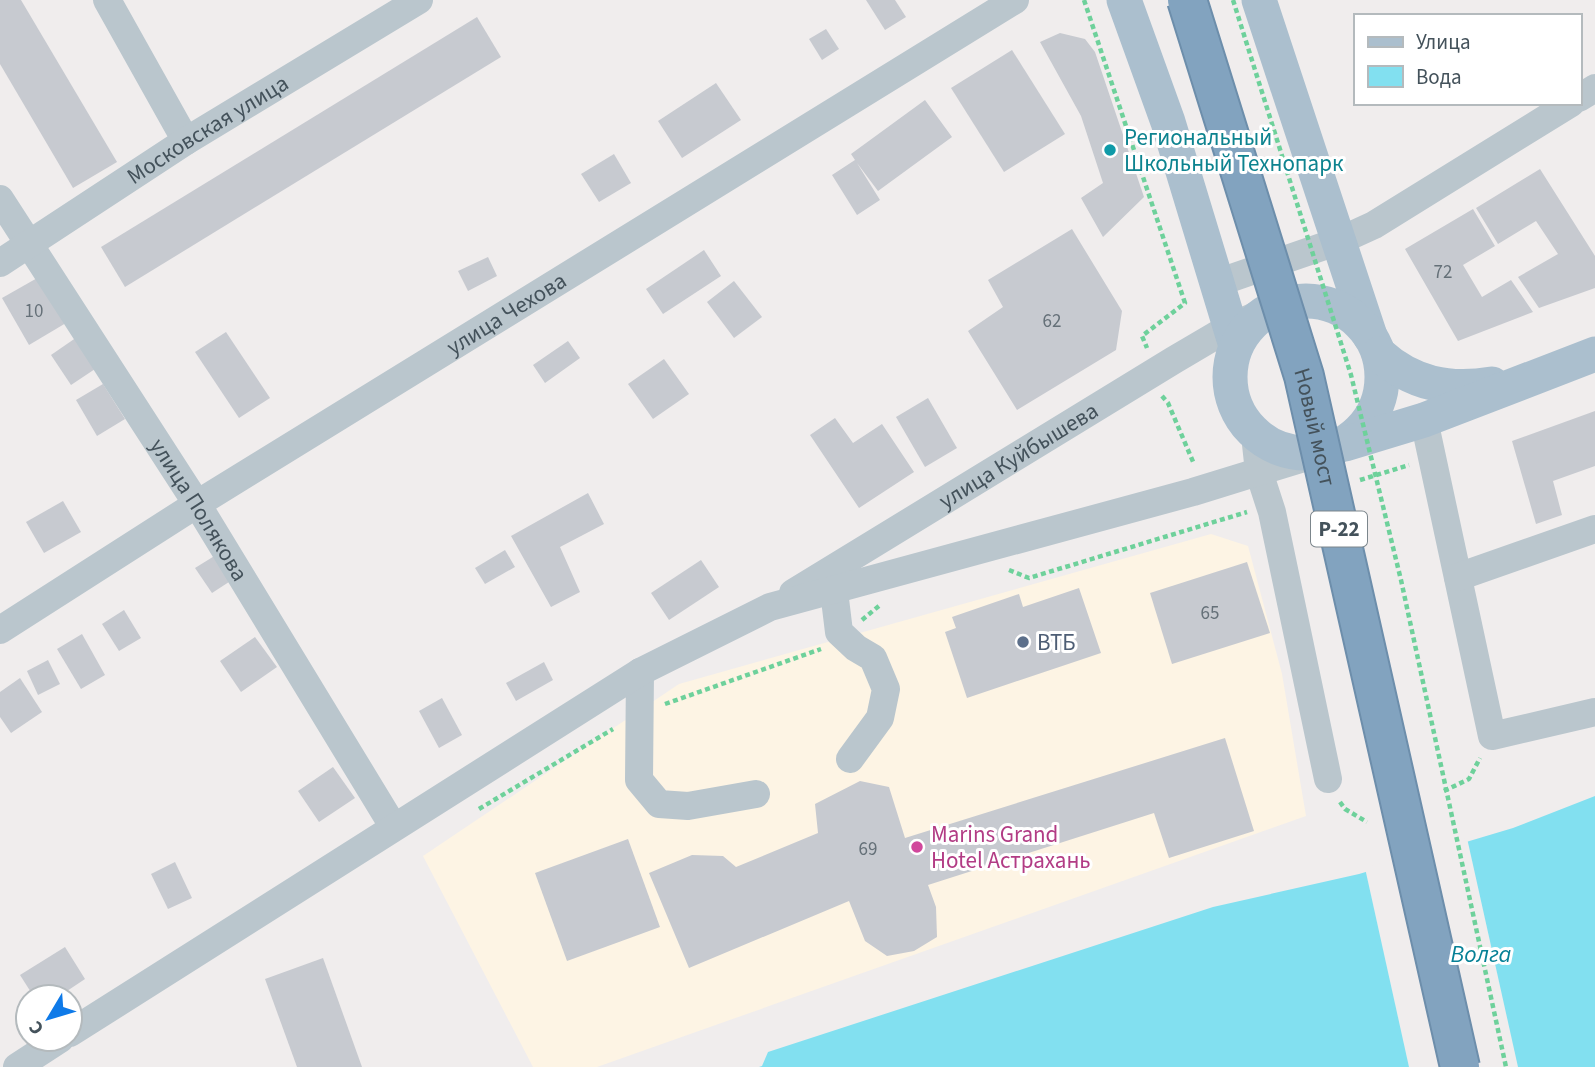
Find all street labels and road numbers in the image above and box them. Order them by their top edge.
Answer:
street label: Московская улица [120,66,295,192]
street label: улица Чехова [440,264,573,363]
street label: Новый мост [1286,364,1345,489]
street label: улица Куйбышева [932,394,1104,517]
street label: улица Полякова [142,432,257,587]
road number: Р-22 [1311,512,1367,546]

